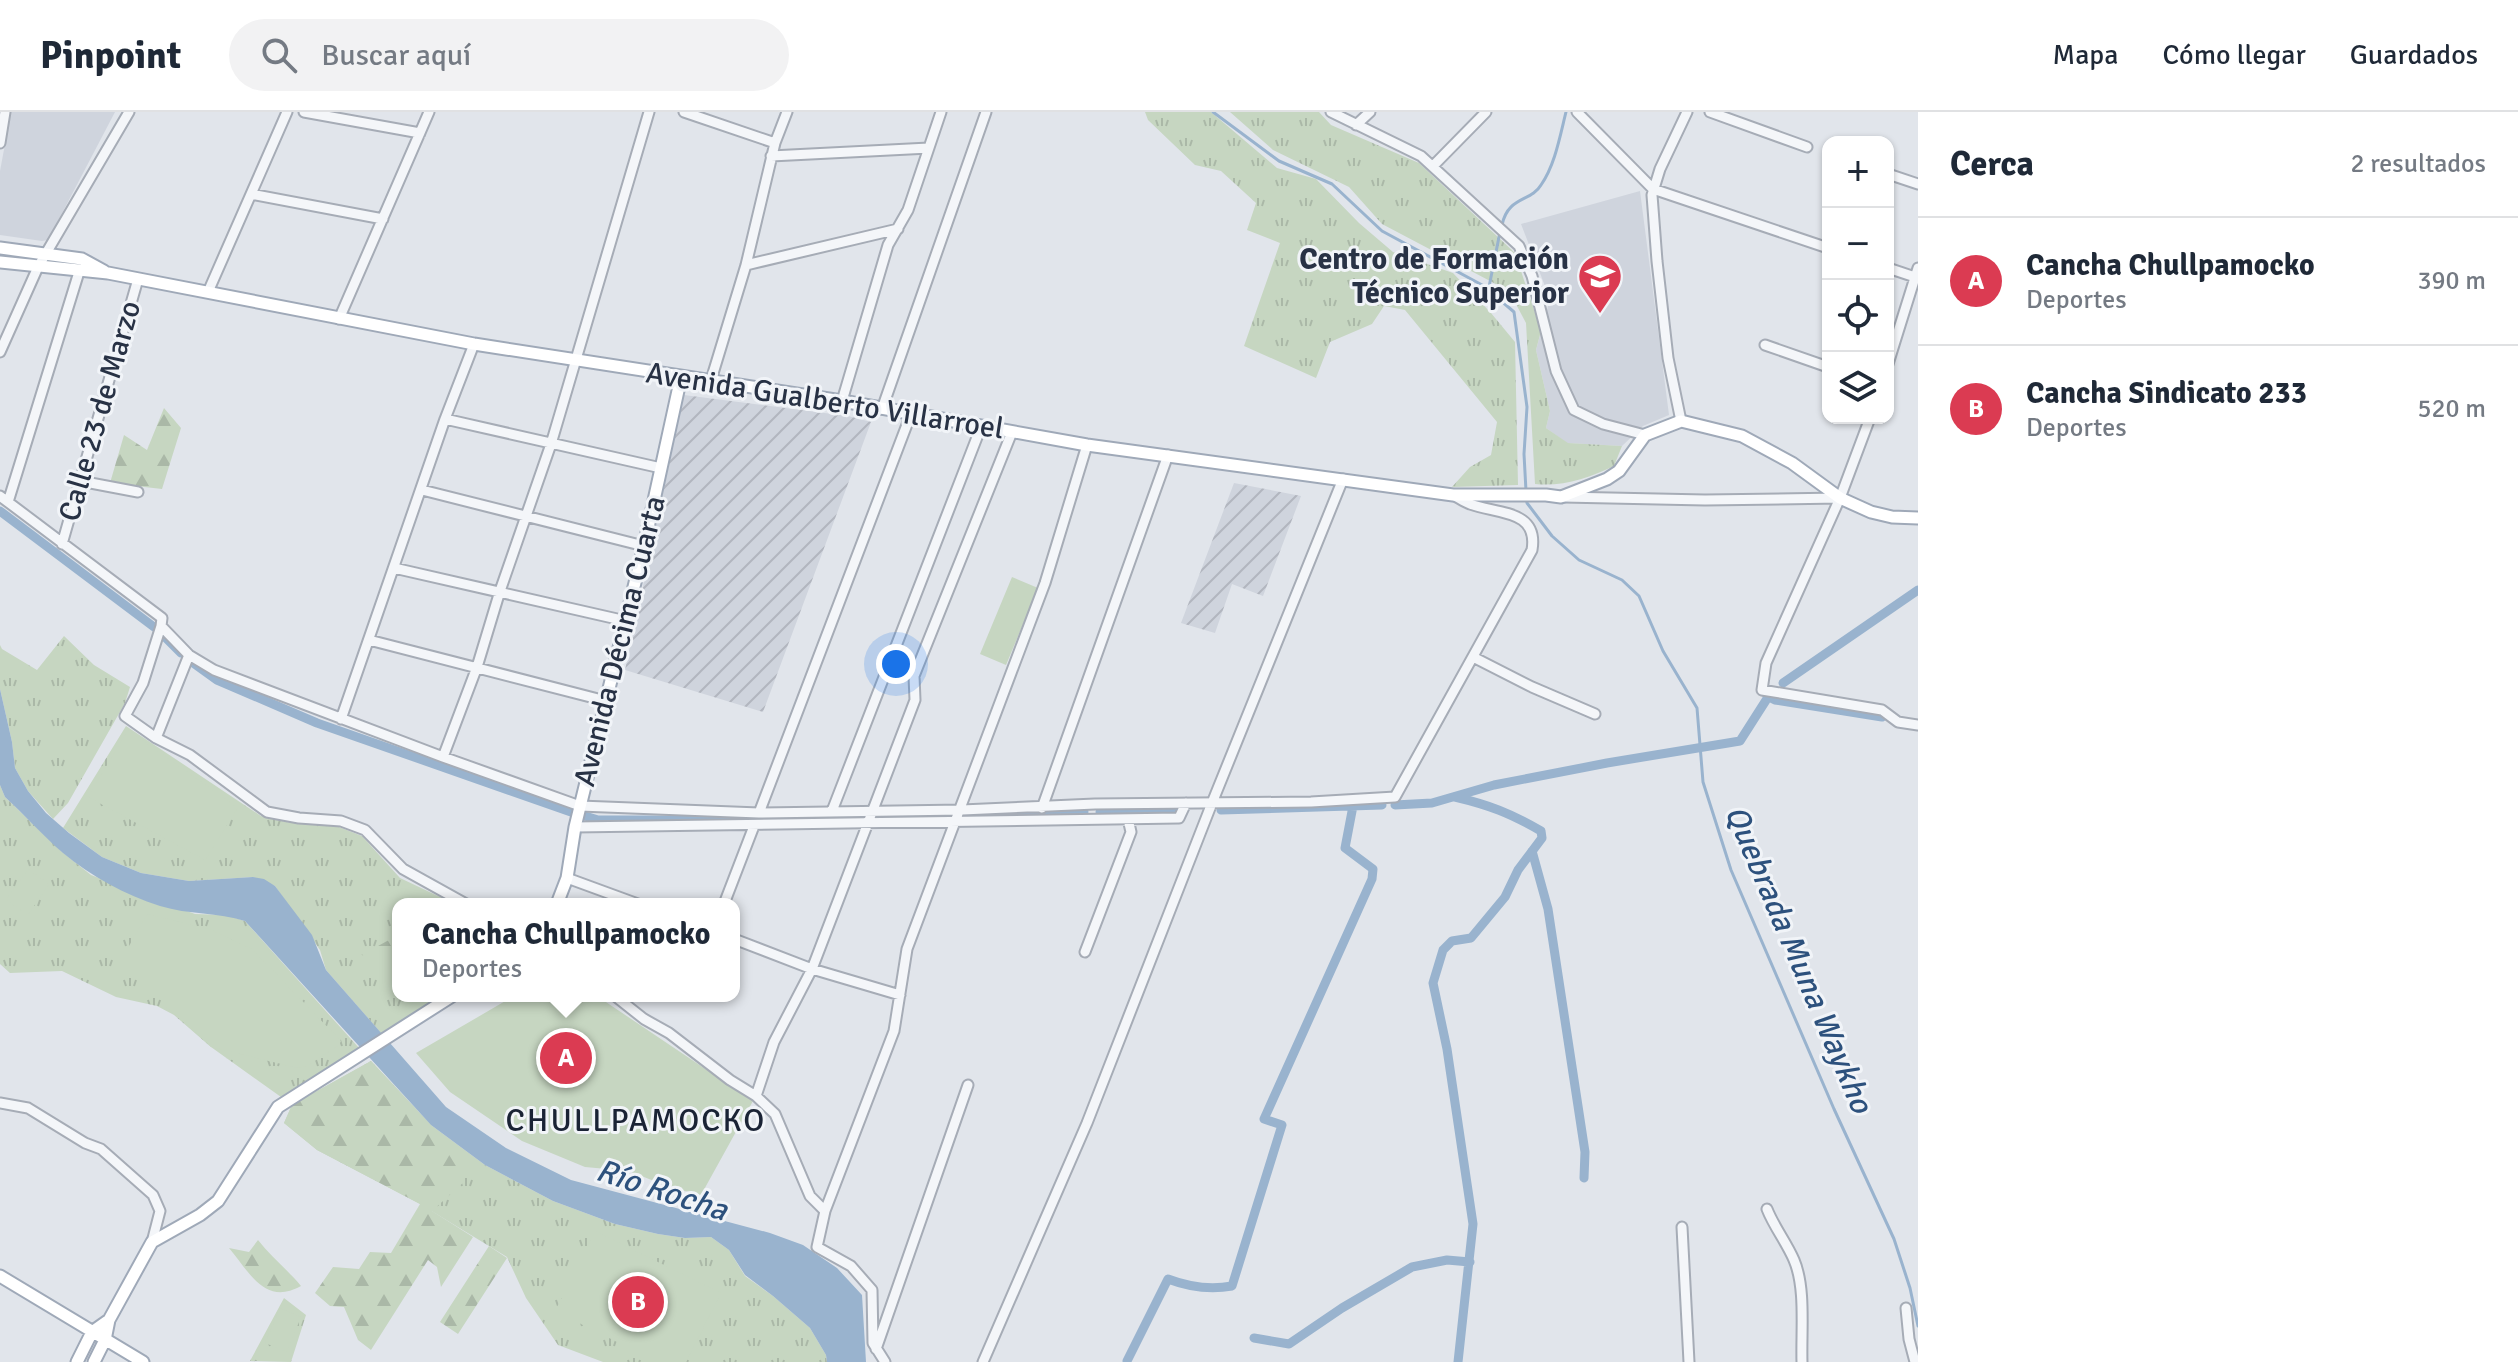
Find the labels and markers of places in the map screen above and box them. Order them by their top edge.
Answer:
place label: Centro de Formación Técnico Superior [1299,241,1569,312]
school or university icon: Centro de Formación Técnico Superior [1576,252,1624,315]
pin: A [540,1028,592,1088]
pin: B [612,1272,664,1332]

